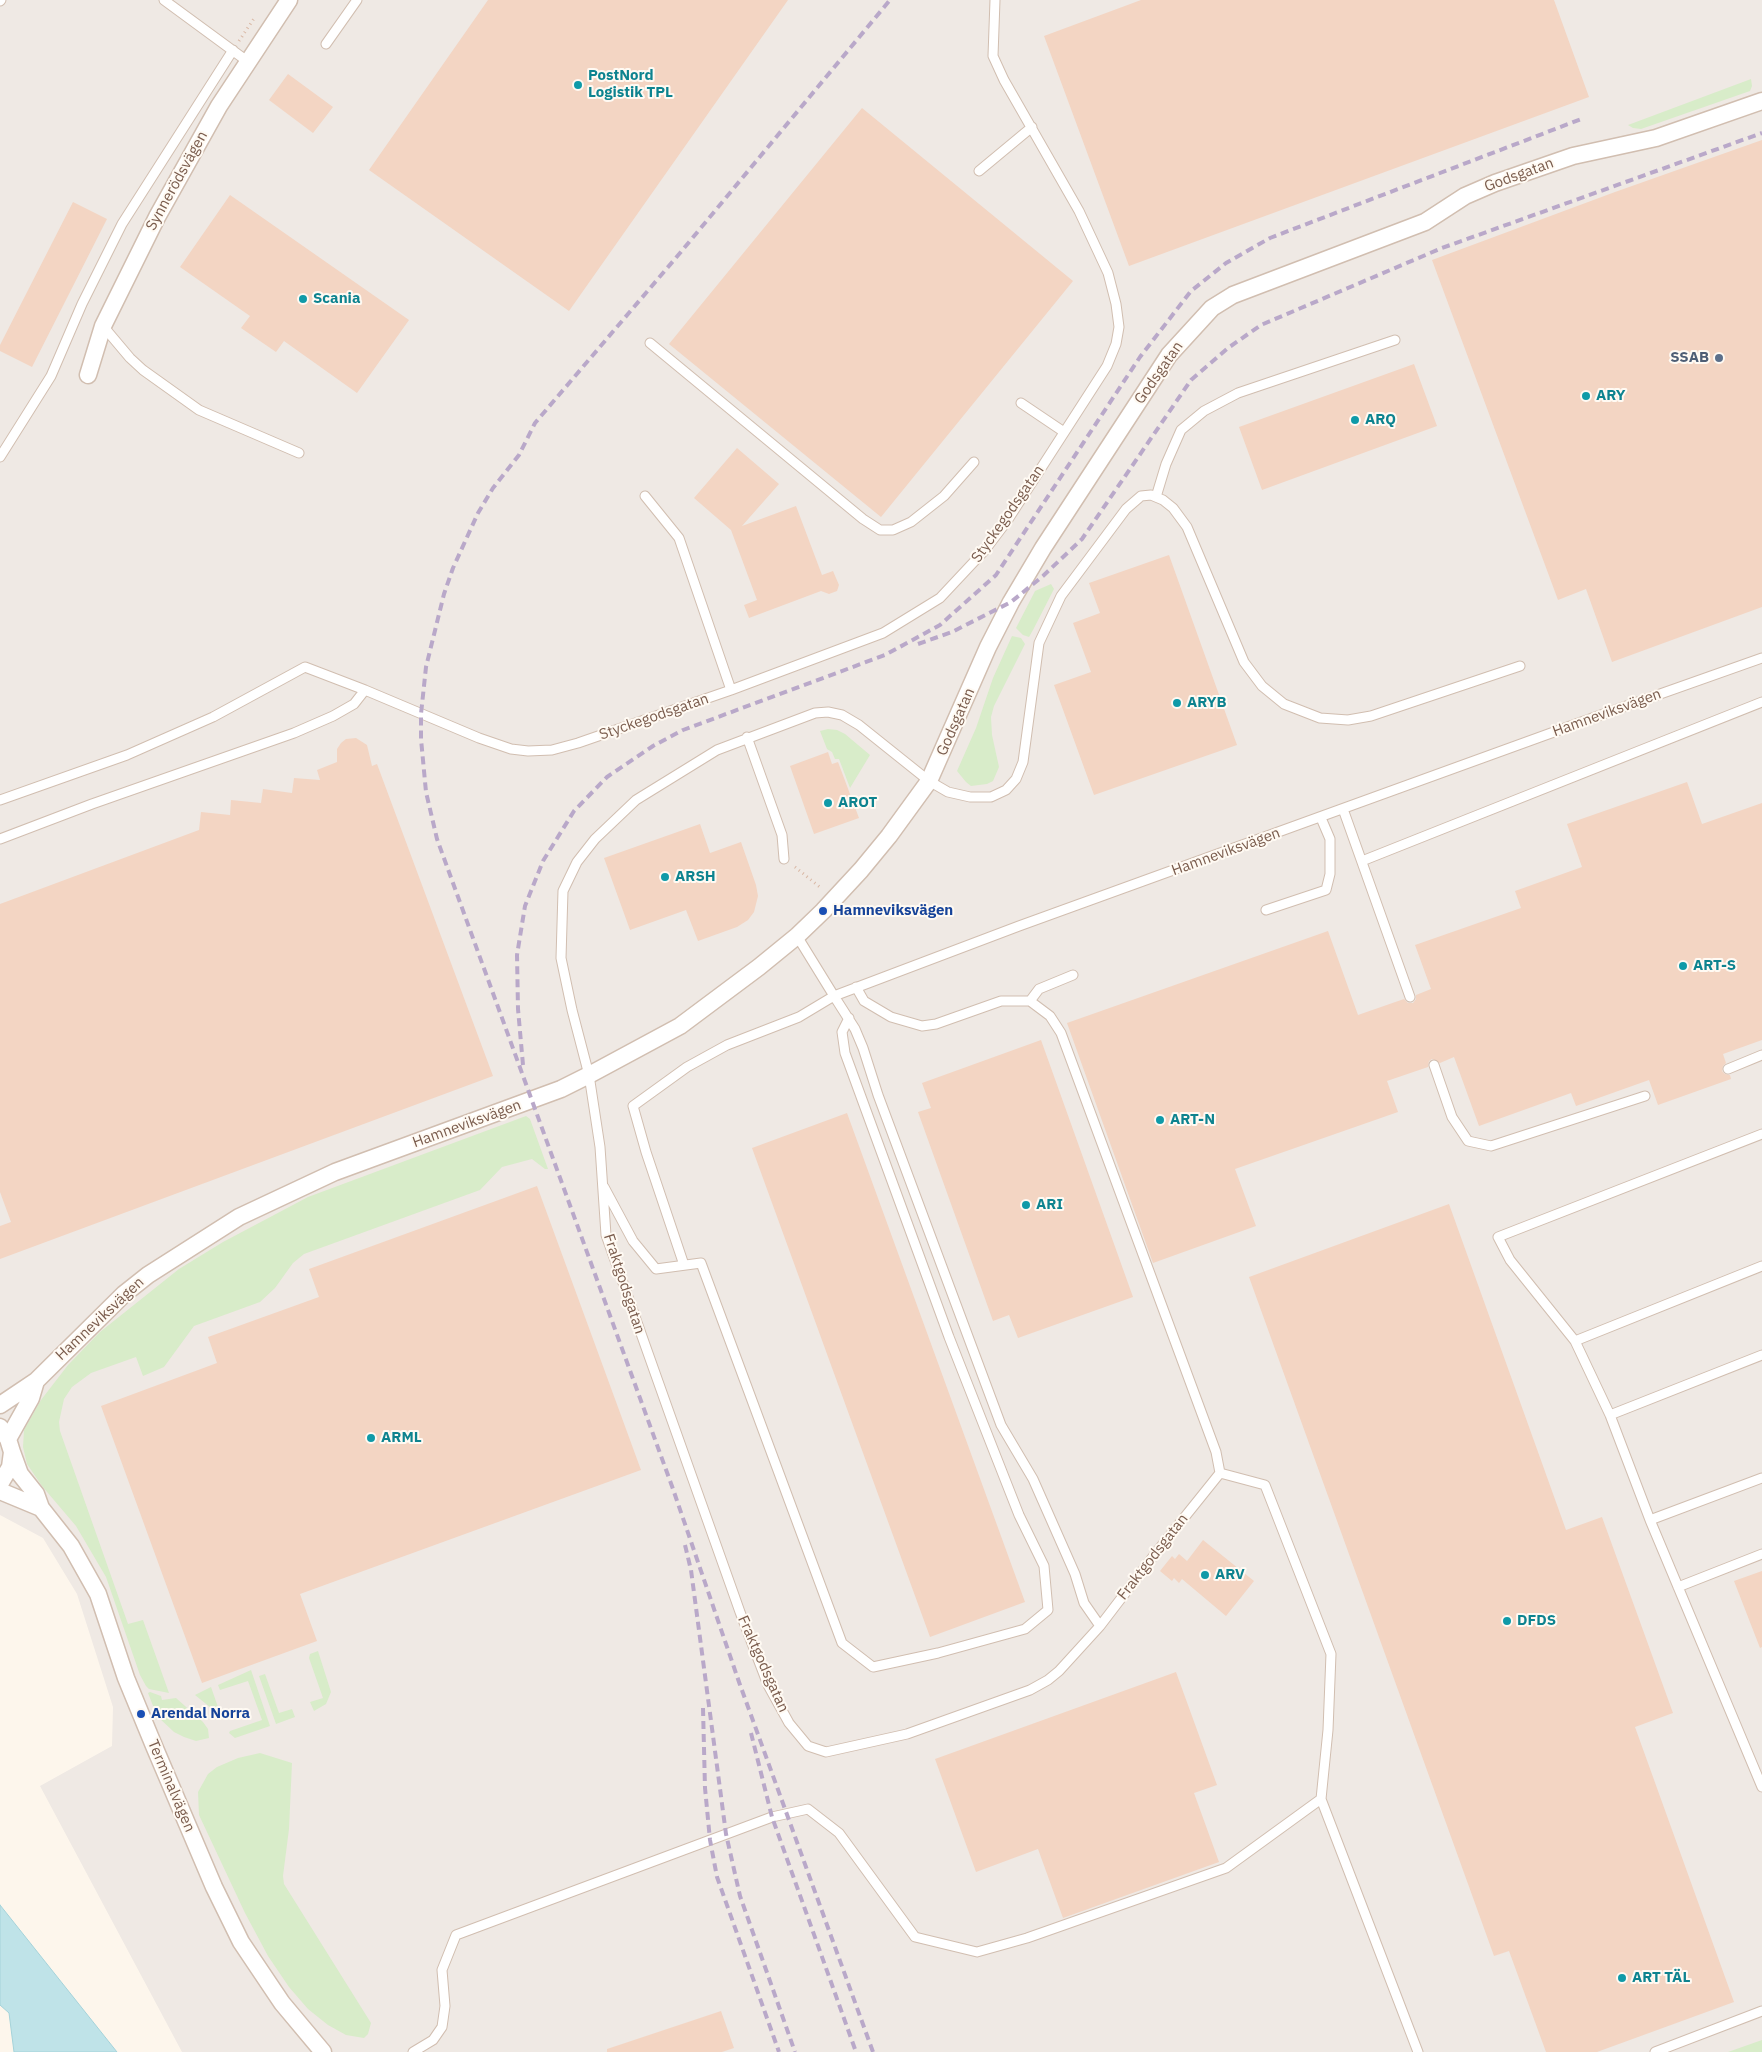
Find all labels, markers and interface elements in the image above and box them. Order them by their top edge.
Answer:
place label: PostNord Logistik TPL [588,67,673,102]
marker: PostNord Logistik TPL [572,79,584,91]
street label: Synnerödsvägen [142,128,212,234]
street label: Godsgatan [1482,154,1556,196]
place label: Scania [313,290,360,308]
marker: Scania [297,293,309,305]
street label: Godsgatan [1131,338,1187,408]
place label: SSAB [1670,349,1709,367]
marker: SSAB [1713,352,1725,364]
place label: ARY [1596,387,1626,405]
marker: ARY [1580,390,1592,402]
place label: ARQ [1365,411,1396,429]
marker: ARQ [1349,414,1361,426]
street label: Styckegodsgatan [968,462,1048,566]
street label: Godsgatan [933,685,979,759]
street label: Hamneviksvägen [1550,685,1664,741]
street label: Styckegodsgatan [597,690,711,744]
place label: ARYB [1187,694,1227,712]
marker: ARYB [1171,697,1183,709]
place label: AROT [838,794,877,812]
marker: AROT [822,797,834,809]
street label: Hamneviksvägen [1169,824,1283,880]
place label: ARSH [675,868,716,886]
marker: ARSH [659,871,671,883]
place label: Hamneviksvägen [833,902,953,920]
marker: Hamneviksvägen [817,905,829,917]
place label: ART-S [1693,957,1736,975]
marker: ART-S [1677,960,1689,972]
street label: Hamneviksvägen [410,1096,524,1152]
place label: ART-N [1170,1111,1215,1129]
marker: ART-N [1154,1114,1166,1126]
place label: ARI [1036,1196,1063,1214]
marker: ARI [1020,1199,1032,1211]
street label: Fraktgodsgatan [599,1232,649,1336]
street label: Hamneviksvägen [52,1273,148,1365]
place label: ARML [381,1429,422,1447]
marker: ARML [365,1432,377,1444]
street label: Fraktgodsgatan [1114,1510,1192,1604]
place label: ARV [1215,1566,1245,1584]
marker: ARV [1199,1569,1211,1581]
place label: DFDS [1517,1612,1556,1630]
street label: Fraktgodsgatan [734,1613,792,1715]
marker: DFDS [1501,1615,1513,1627]
place label: Arendal Norra [151,1705,250,1723]
marker: Arendal Norra [135,1708,147,1720]
street label: Terminalvägen [143,1737,199,1835]
place label: ART TÄL [1632,1969,1690,1987]
marker: ART TÄL [1616,1972,1628,1984]

